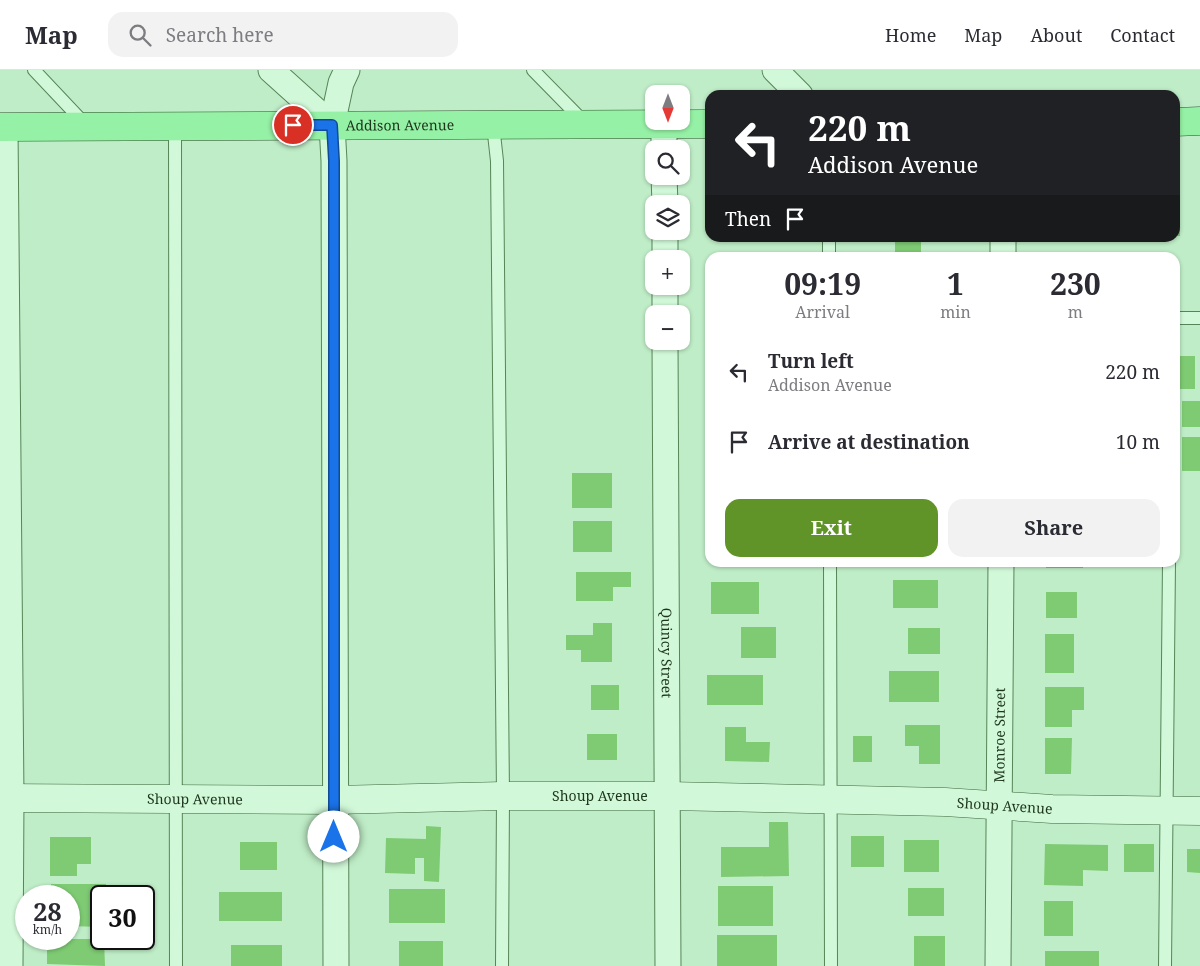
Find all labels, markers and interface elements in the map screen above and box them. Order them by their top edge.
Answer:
search box [108,12,458,57]
text: Map [25,18,78,51]
icon: search [126,21,154,49]
text: Search here [166,22,274,48]
text: Home [885,23,936,47]
text: Map [964,23,1002,47]
text: About [1030,23,1082,47]
text: Contact [1110,23,1175,47]
north arrow [645,85,690,130]
map controls [645,85,690,350]
pin [272,104,314,146]
text: 220 m [808,104,911,151]
icon: left [725,110,790,175]
icon: arrive [279,111,307,139]
street label: Addison Avenue [346,115,454,135]
button: search [645,140,690,185]
text: Addison Avenue [808,149,978,179]
button: layers [645,195,690,240]
icon: arrive [781,205,809,233]
text: Then [725,206,771,232]
button: + [645,250,690,295]
text: 09:19 [784,263,861,304]
text: 1 [947,263,964,304]
text: 230 [1050,263,1101,304]
text: Arrival [795,301,850,323]
text: min [940,301,971,323]
text: m [1068,301,1083,323]
button: − [645,305,690,350]
text: Turn left [768,348,854,374]
icon: left [725,358,753,386]
text: 220 m [1105,359,1160,385]
text: Addison Avenue [768,374,892,396]
icon: arrive [725,428,753,456]
text: Arrive at destination [768,429,970,455]
text: 10 m [1116,429,1160,455]
button: Exit [725,499,938,557]
button: Share [948,499,1160,557]
street label: Quincy Street [657,608,677,698]
street label: Monroe Street [989,687,1009,783]
street label: Shoup Avenue [552,786,648,805]
street label: Shoup Avenue [147,789,243,808]
street label: Shoup Avenue [956,793,1053,818]
position arrow [307,810,359,862]
speed limit sign: 30 [90,885,155,950]
text: 28 [33,894,62,928]
text: km/h [33,921,62,938]

